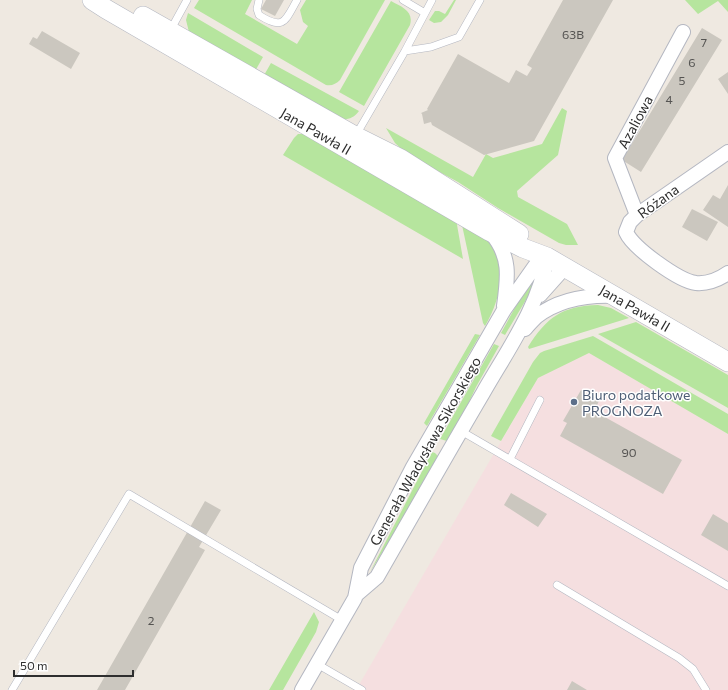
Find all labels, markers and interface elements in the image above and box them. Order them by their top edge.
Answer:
house number: 63B [562,27,584,41]
house number: 7 [701,35,707,49]
house number: 6 [688,55,696,69]
house number: 5 [679,73,686,87]
house number: 4 [665,92,673,106]
street label: Azaliowa [614,93,656,151]
street label: Jana Pawła II [278,104,354,158]
street label: Różana [634,180,682,222]
street label: Jana Pawła II [597,281,673,335]
street label: Generała Władysława Sikorskiego [366,354,484,548]
place label: Biuro podatkowe PROGNOZA [582,386,690,419]
marker: Biuro podatkowe PROGNOZA [569,397,579,407]
house number: 90 [621,445,637,459]
house number: 2 [148,613,155,627]
scale bar [14,652,133,678]
text: 50 m [20,658,48,672]

